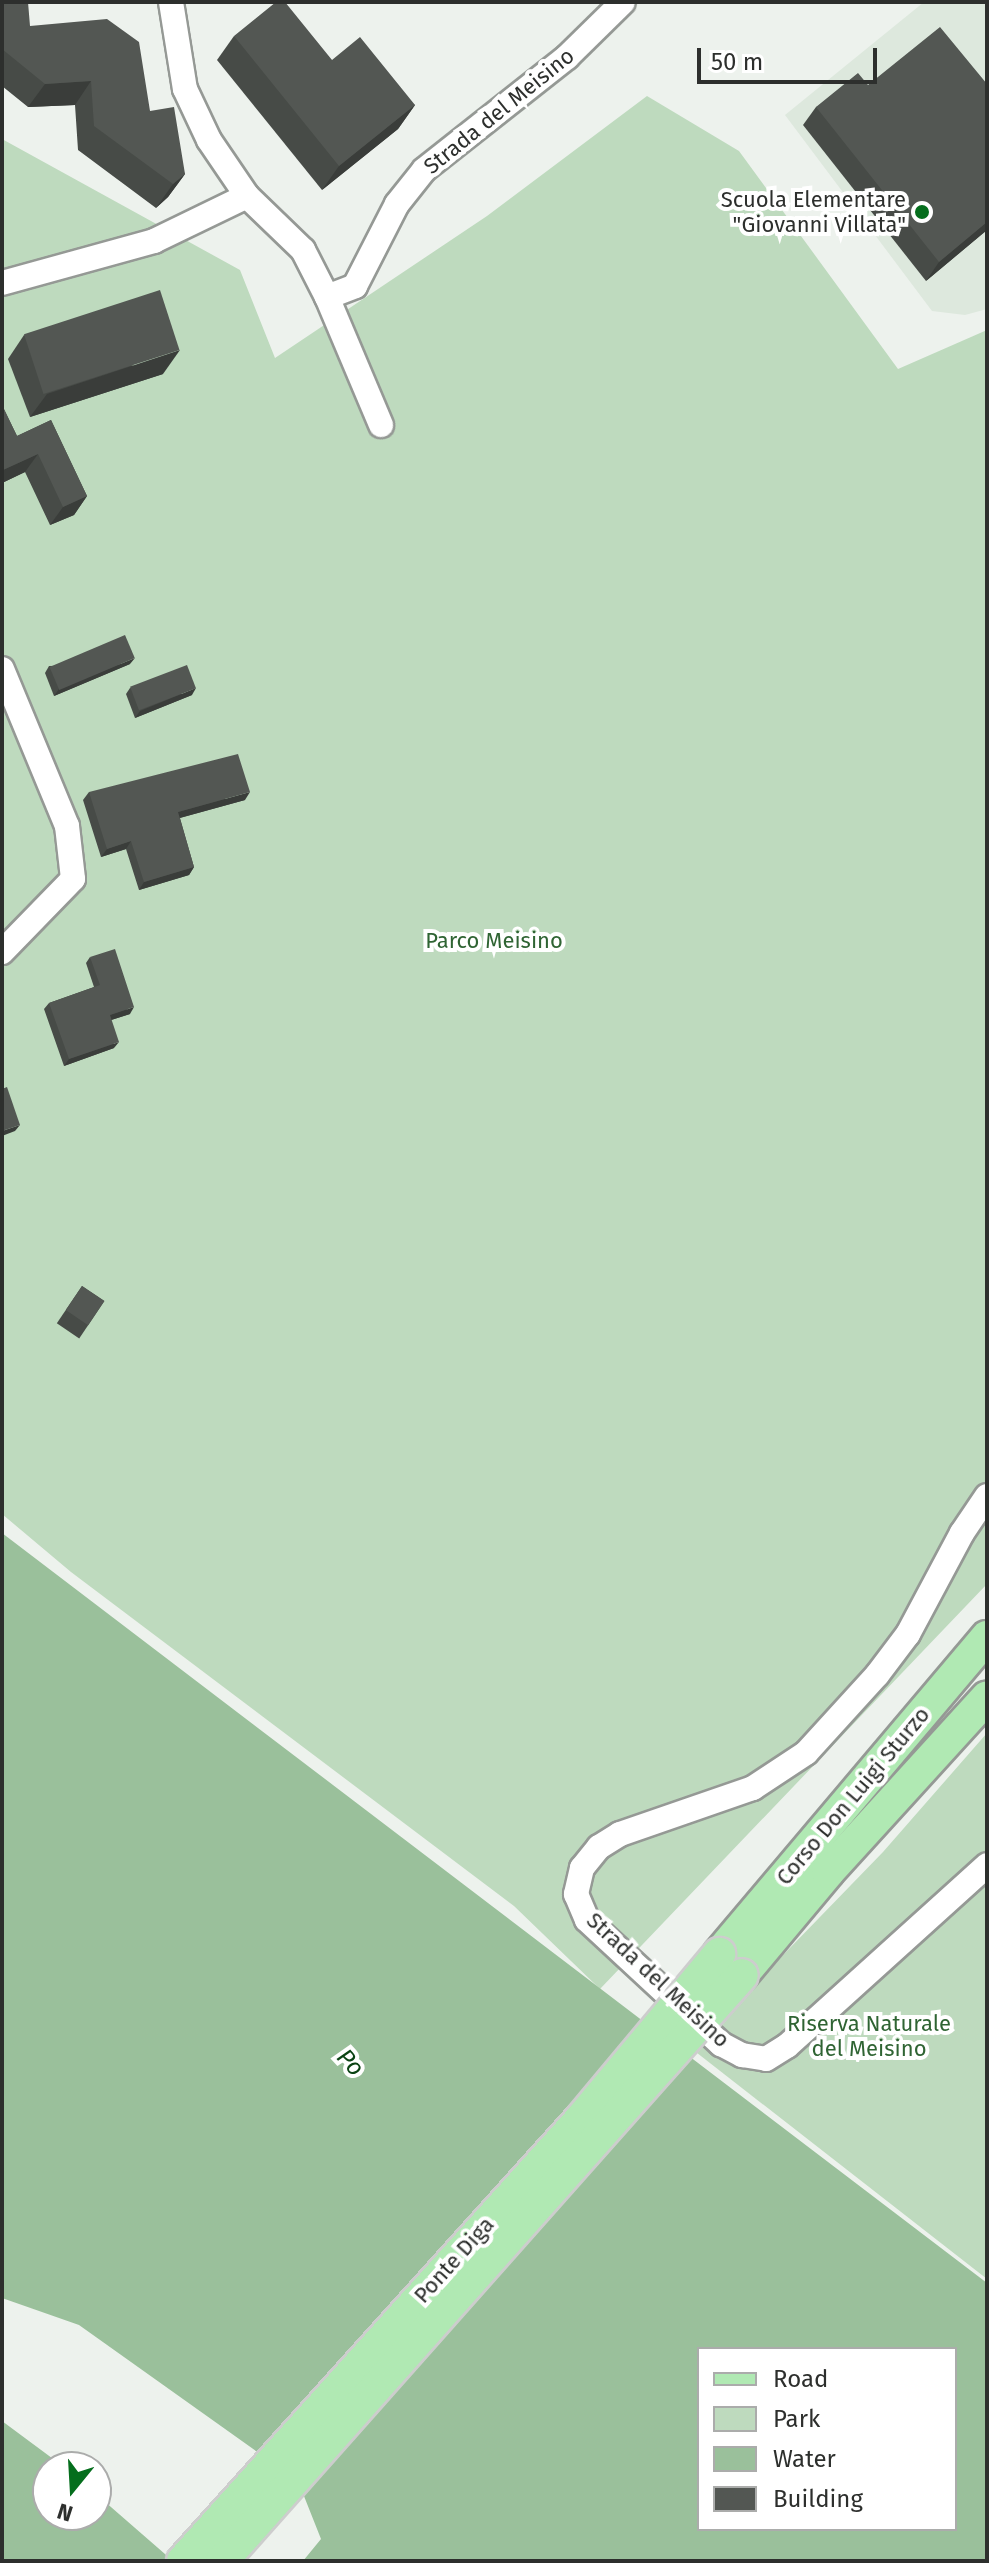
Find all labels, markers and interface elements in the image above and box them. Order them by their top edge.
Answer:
scale bar [701,32,881,82]
street label: Strada del Meisino [419,42,579,180]
text: 50 m [711,48,763,76]
place label: Scuola Elementare "Giovanni Villata" [721,186,906,238]
marker: Scuola Elementare "Giovanni Villata" [913,203,931,221]
park label: Parco Meisino [425,928,563,954]
street label: Corso Don Luigi Sturzo [771,1702,935,1890]
street label: Strada del Meisino [581,1907,735,2053]
park label: Riserva Naturale del Meisino [787,2010,951,2062]
water label: Po [330,2043,370,2083]
street label: Ponte Diga [409,2212,499,2308]
legend [697,2347,957,2531]
text: Road [773,2365,828,2393]
text: Park [773,2405,820,2433]
text: Water [773,2445,836,2473]
north arrow [32,2451,112,2531]
text: Building [773,2485,863,2513]
text: N [54,2497,76,2527]

